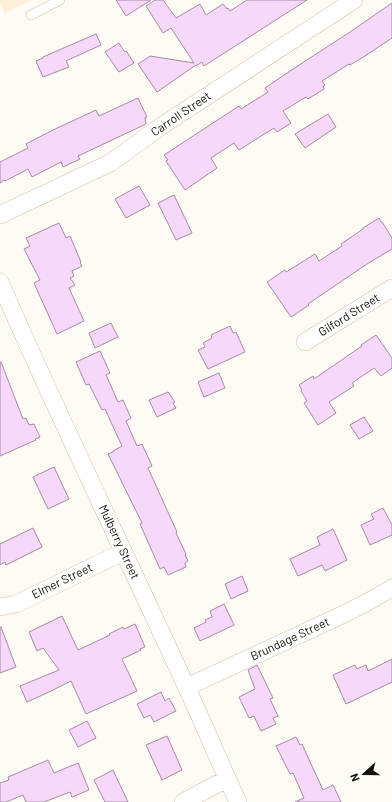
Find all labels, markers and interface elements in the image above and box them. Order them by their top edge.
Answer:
street label: Carroll Street [148,88,213,138]
street label: Gilford Street [315,290,382,338]
street label: Mulberry Street [97,502,143,581]
street label: Elmer Street [29,559,94,601]
street label: Brundage Street [248,614,331,662]
north arrow [344,754,384,794]
text: N [347,772,362,784]

